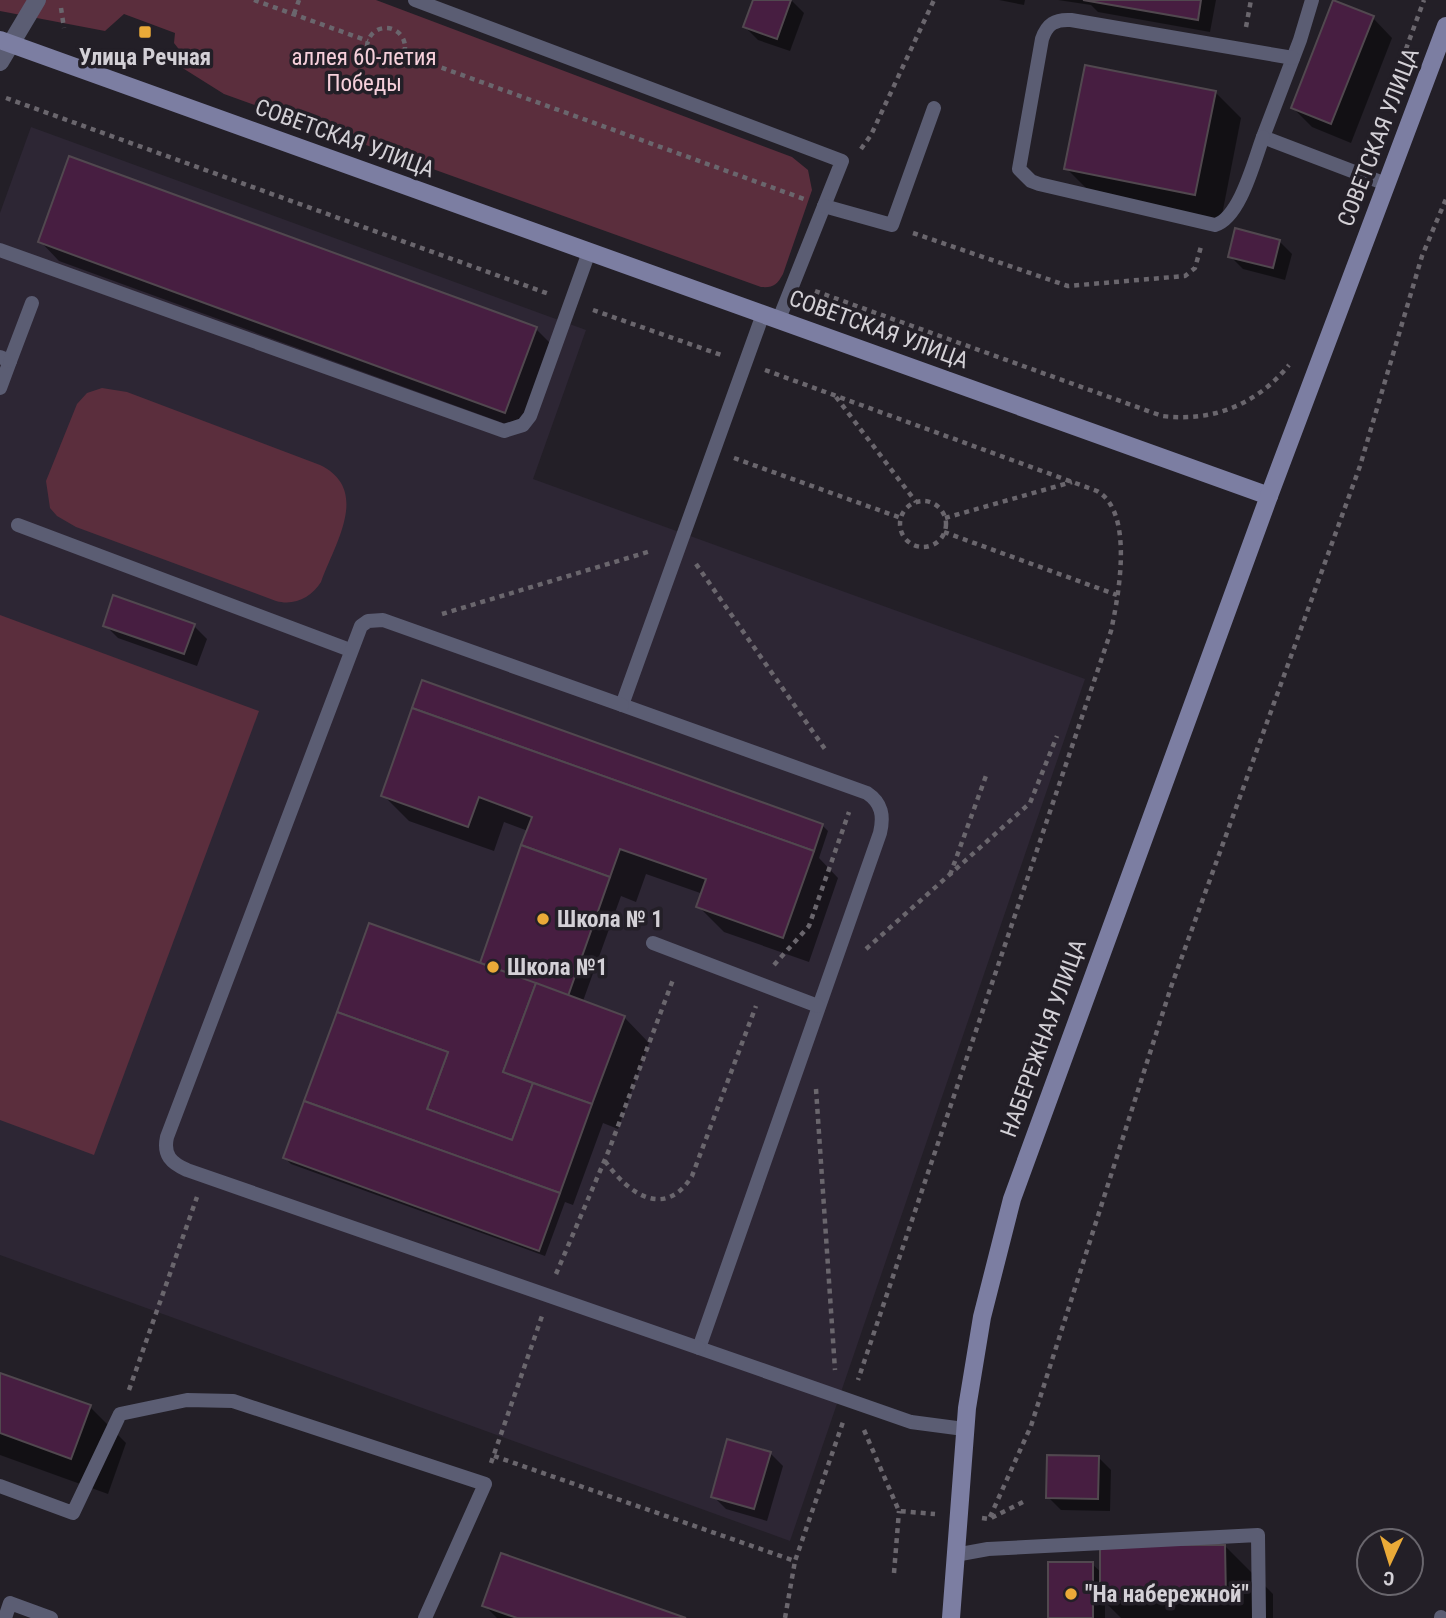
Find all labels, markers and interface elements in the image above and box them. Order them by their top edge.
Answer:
marker: Улица Речная [137,24,153,40]
place label: Улица Речная [79,44,211,71]
park label: аллея 60-летия Победы [291,44,437,97]
street label: СОВЕТСКАЯ УЛИЦА [1332,44,1425,230]
street label: СОВЕТСКАЯ УЛИЦА [252,94,438,183]
street label: СОВЕТСКАЯ УЛИЦА [786,285,972,374]
place label: Школа № 1 [557,906,663,933]
marker: Школа № 1 [535,911,551,927]
street label: НАБЕРЕЖНАЯ УЛИЦА [995,935,1092,1141]
place label: Школа №1 [507,954,608,981]
marker: Школа №1 [485,959,501,975]
north arrow [1355,1527,1425,1597]
text: С [1382,1567,1395,1590]
place label: "На набережной" [1085,1581,1249,1608]
marker: "На набережной" [1063,1586,1079,1602]

